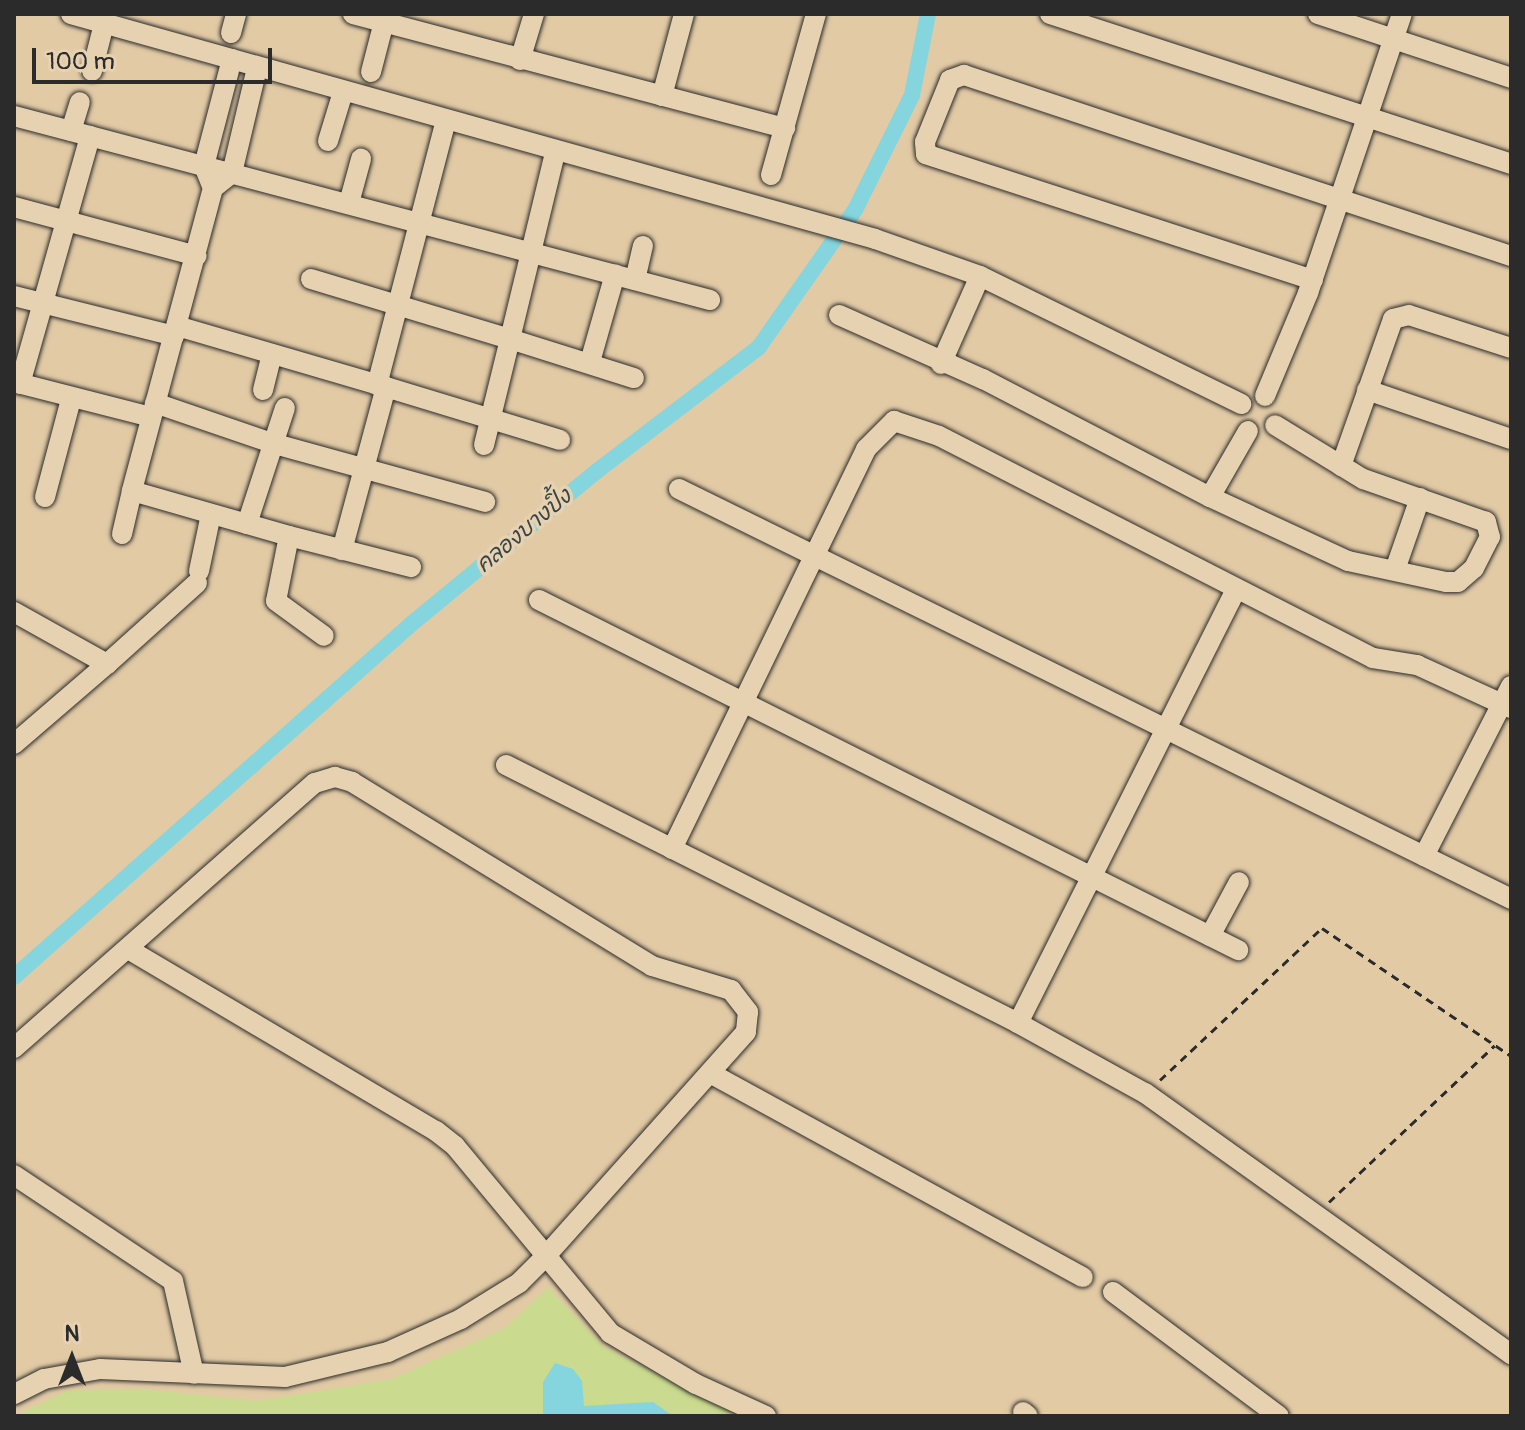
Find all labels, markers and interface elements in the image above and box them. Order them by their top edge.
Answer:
scale bar [36,32,276,82]
text: 100 m [46,47,115,76]
water label: คลองบางปิ้ง [471,484,577,578]
north arrow [32,1318,112,1398]
text: N [65,1320,79,1348]

